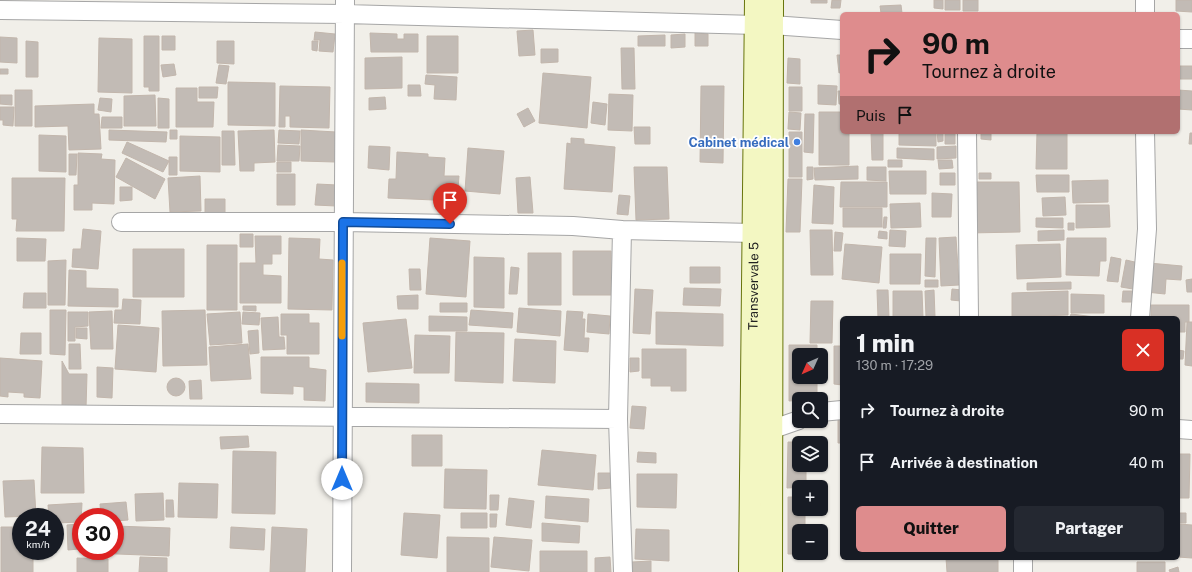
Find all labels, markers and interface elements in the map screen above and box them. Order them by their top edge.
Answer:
text: 90 m [922,27,990,60]
icon: right [856,28,908,80]
text: Tournez à droite [922,61,1056,82]
icon: arrive [894,104,916,126]
text: Puis [856,107,886,124]
place label: Cabinet médical [688,135,789,150]
marker: Cabinet médical [792,137,802,147]
pin [433,183,467,224]
icon: arrive [439,189,461,211]
street label: Transvervale 5 [746,242,761,330]
text: 1 min [856,329,915,357]
button: close [1122,329,1164,371]
north arrow [792,348,828,384]
map controls [792,348,828,560]
text: 130 m · 17:29 [856,358,933,373]
button: search [792,392,828,428]
icon: right [856,399,878,421]
text: Tournez à droite [890,402,1004,419]
text: 90 m [1129,402,1164,419]
button: layers [792,436,828,472]
icon: arrive [856,451,878,473]
text: Arrivée à destination [890,454,1038,471]
text: 40 m [1129,454,1164,471]
position arrow [321,458,363,500]
button: + [792,480,828,516]
button: Quitter [856,506,1006,552]
button: Partager [1014,506,1164,552]
speed limit sign: 30 [72,508,124,560]
text: 24 [25,517,51,541]
button: − [792,524,828,560]
text: km/h [26,538,50,550]

